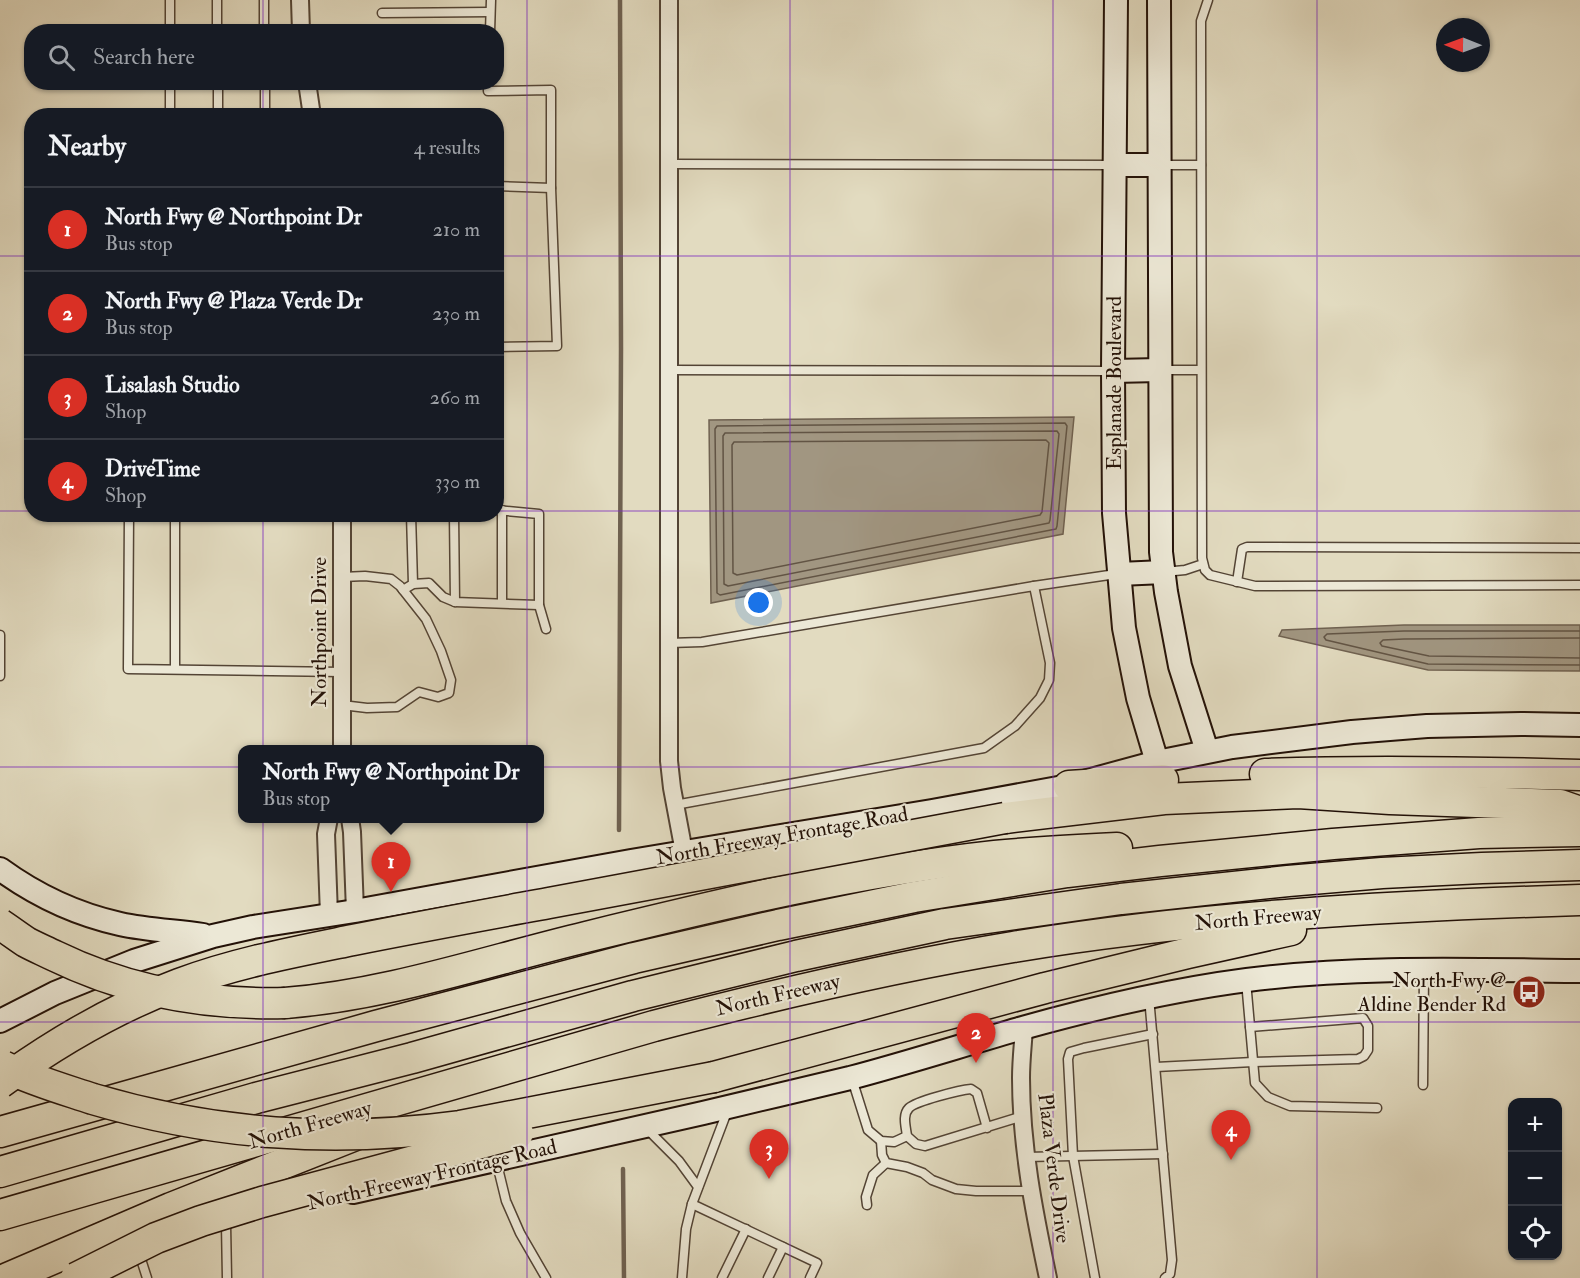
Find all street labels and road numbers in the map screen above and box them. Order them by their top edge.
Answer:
street label: Esplanade Boulevard [1101,295,1128,470]
street label: Northpoint Drive [306,557,333,707]
street label: North Freeway Frontage Road [654,800,911,871]
street label: North Freeway [1194,899,1323,937]
street label: North Freeway [713,967,844,1022]
street label: Plaza Verde Drive [1031,1092,1077,1245]
street label: North Freeway [245,1094,375,1155]
street label: North Freeway Frontage Road [304,1133,560,1217]

